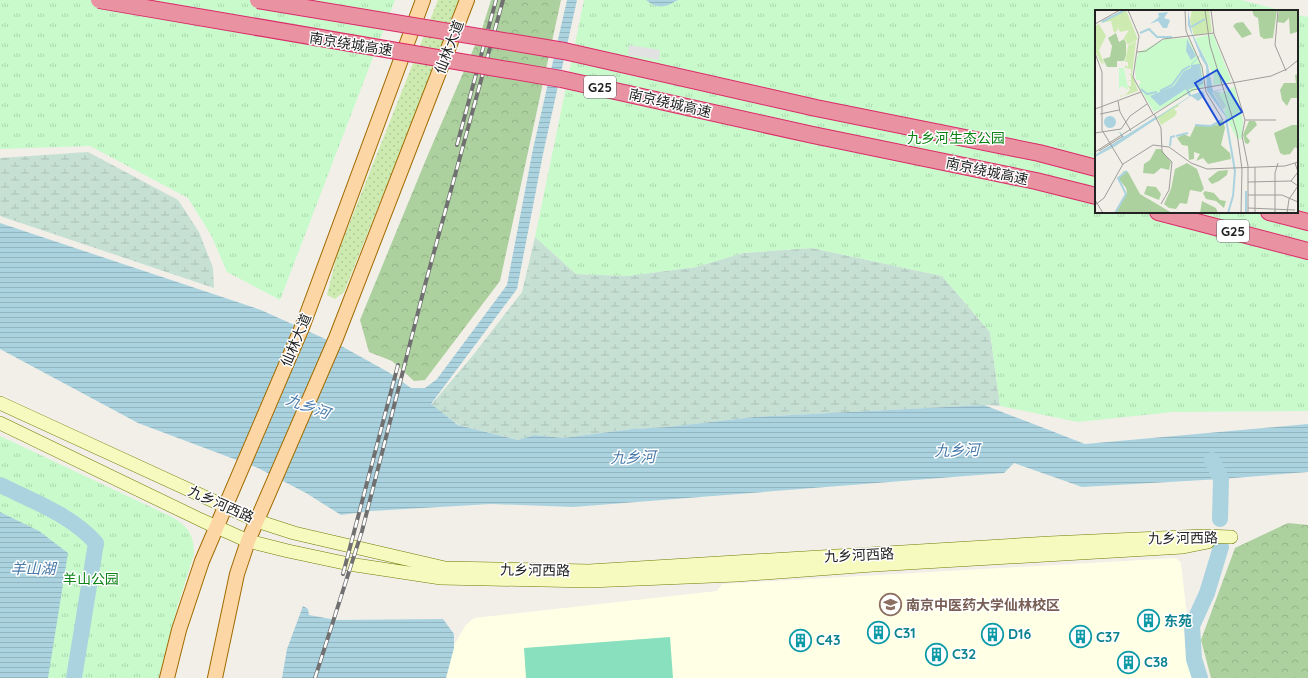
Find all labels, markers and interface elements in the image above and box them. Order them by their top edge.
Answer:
inset map [1095,10,1298,213]
street label: 仙林大道 [431,18,467,76]
street label: 南京绕城高速 [308,29,394,59]
road number: G25 [584,76,616,98]
street label: 南京绕城高速 [627,85,713,121]
park label: 九乡河生态公园 [907,129,1005,147]
street label: 南京绕城高速 [944,153,1030,189]
road number: G25 [1217,220,1249,242]
street label: 仙林大道 [277,311,315,369]
water label: 九乡河 [284,389,335,424]
water label: 九乡河 [934,440,983,460]
water label: 九乡河 [610,447,659,467]
street label: 九乡河西路 [185,482,257,526]
street label: 九乡河西路 [1148,528,1218,548]
street label: 九乡河西路 [824,544,894,566]
water label: 羊山湖 [10,559,57,578]
street label: 九乡河西路 [500,560,570,580]
park label: 羊山公园 [63,570,119,588]
school or university icon: 南京中医药大学仙林校区 [878,592,904,618]
place label: 南京中医药大学仙林校区 [906,596,1060,614]
building icon: 东苑 [1136,608,1162,634]
place label: 东苑 [1164,612,1192,630]
building icon: C31 [866,620,892,646]
building icon: D16 [979,621,1005,647]
place label: C31 [894,624,916,642]
building icon: C37 [1067,624,1093,650]
place label: D16 [1008,625,1031,643]
building icon: C43 [788,627,814,653]
place label: C37 [1096,628,1120,646]
place label: C43 [816,631,841,649]
building icon: C32 [924,641,950,667]
place label: C32 [952,645,976,663]
building icon: C38 [1116,649,1142,675]
place label: C38 [1144,653,1168,671]

